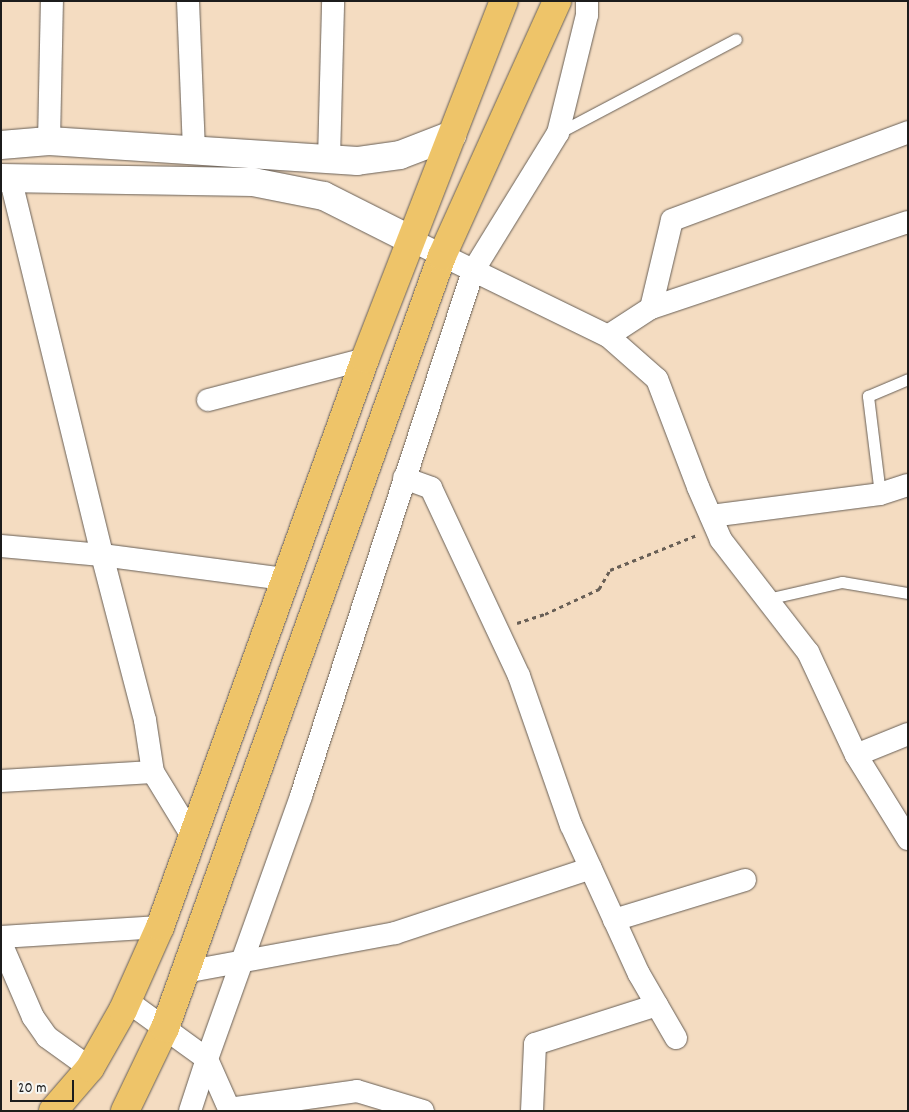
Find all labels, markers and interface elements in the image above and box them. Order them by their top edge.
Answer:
scale bar [12,1070,76,1102]
text: 20 m [18,1078,46,1100]

